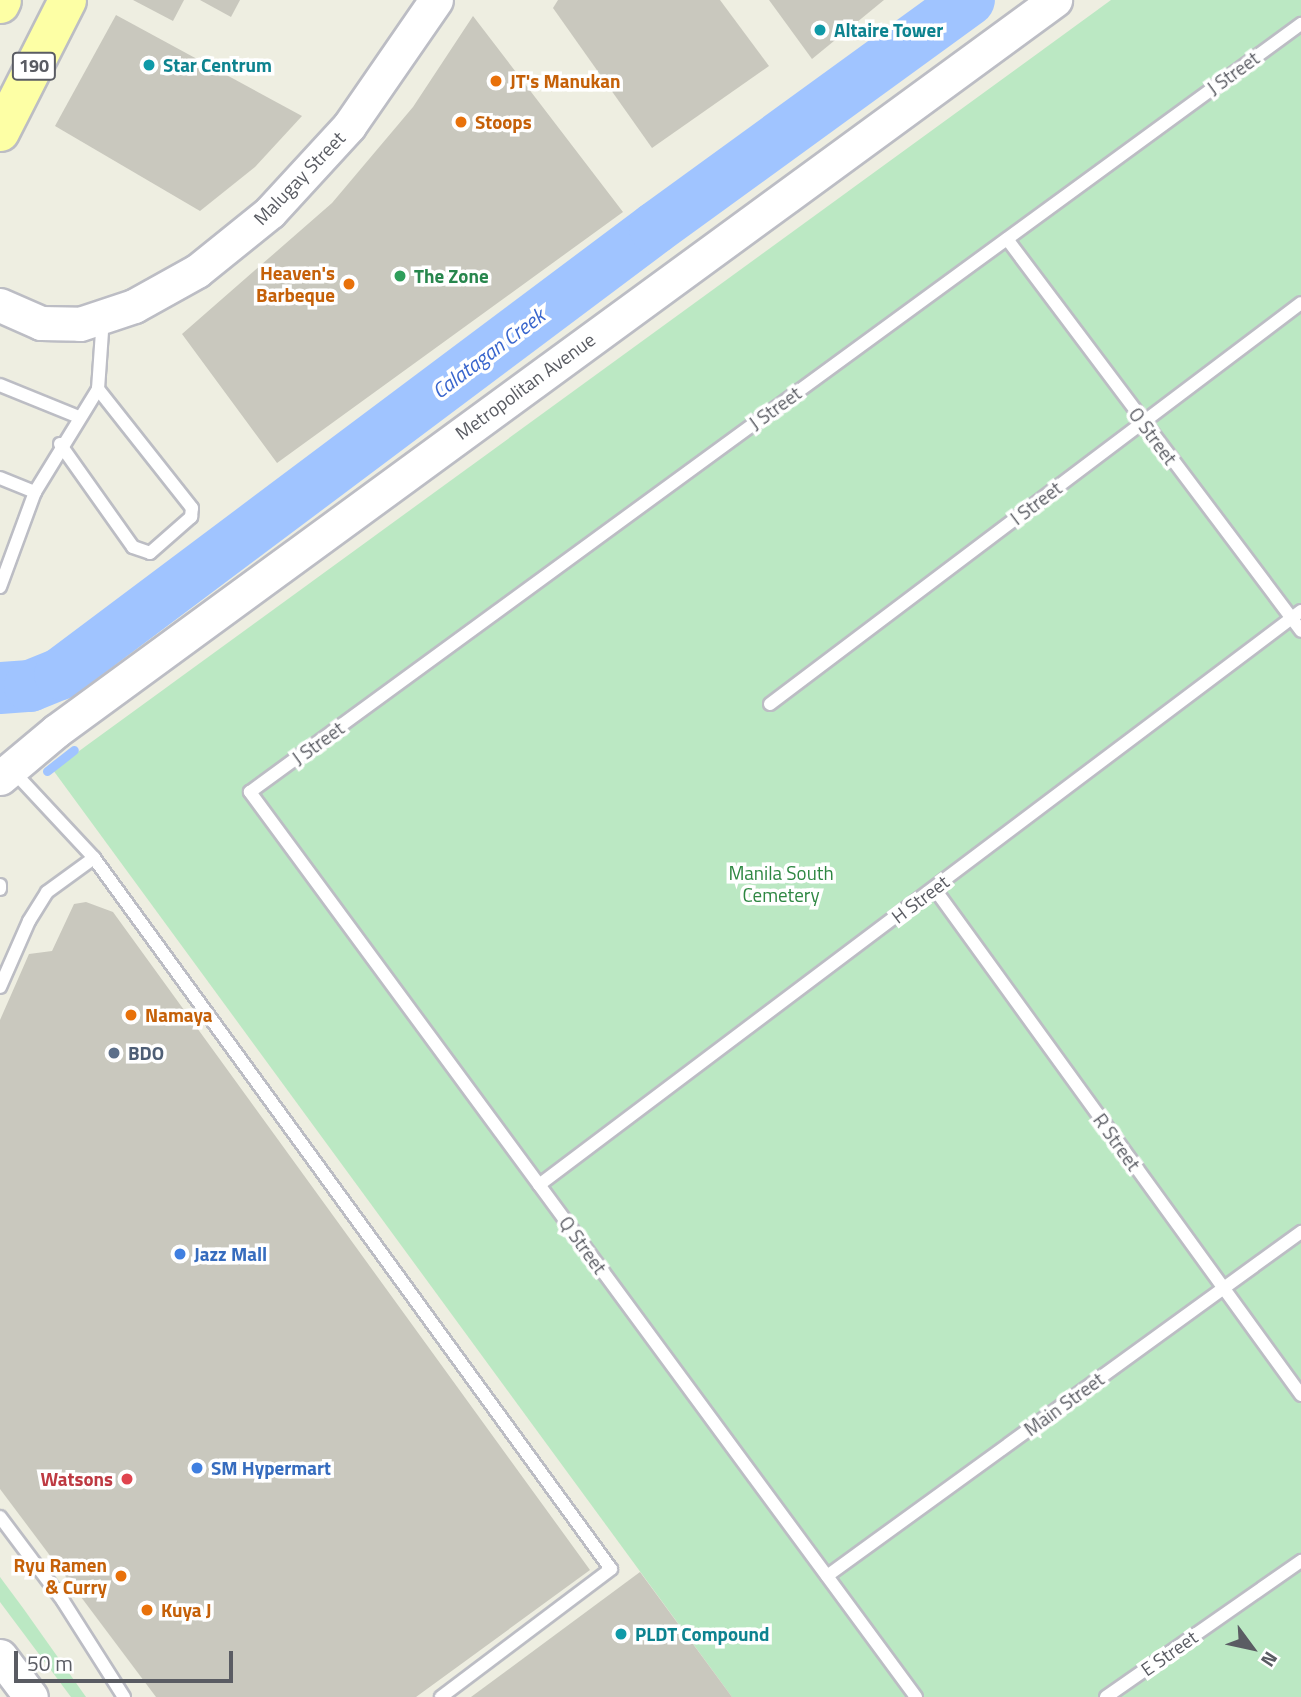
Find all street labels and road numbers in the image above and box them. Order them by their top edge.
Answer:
street label: J Street [1203,47,1263,99]
road number: 190 [11,52,57,80]
street label: Malugay Street [249,126,349,230]
street label: Metropolitan Avenue [451,328,599,444]
street label: J Street [745,382,805,434]
street label: O Street [1124,403,1182,469]
street label: I Street [1006,476,1066,530]
street label: J Street [288,717,348,769]
street label: H Street [887,870,953,928]
street label: R Street [1089,1109,1145,1175]
street label: Q Street [554,1212,612,1278]
street label: Main Street [1020,1367,1108,1441]
street label: E Street [1136,1625,1202,1681]

